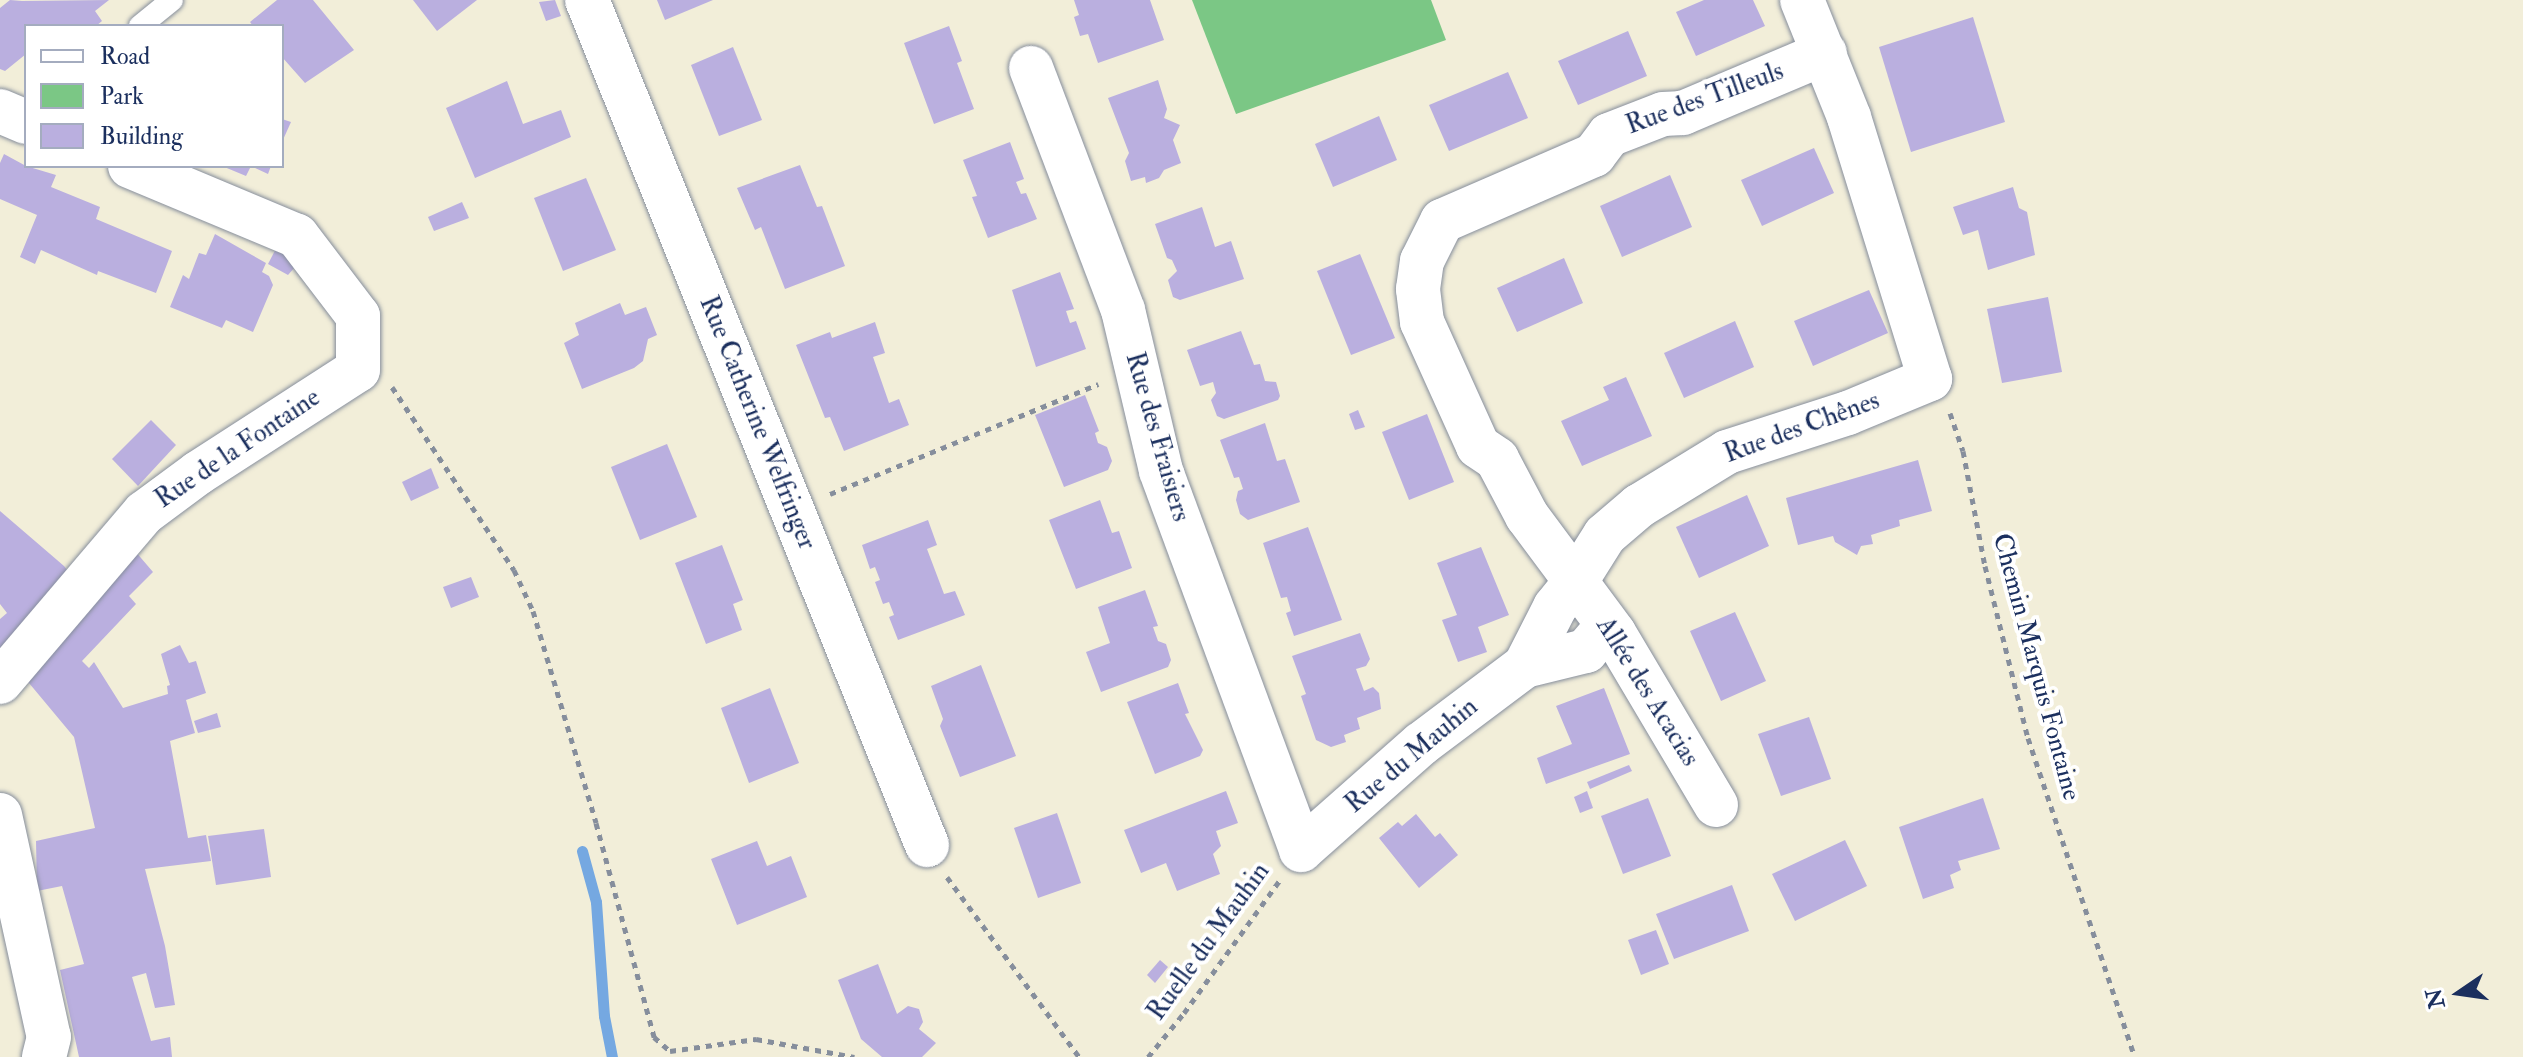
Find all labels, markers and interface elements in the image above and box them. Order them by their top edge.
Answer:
legend [24,24,284,168]
text: Road [100,41,150,72]
street label: Rue des Tilleuls [1622,56,1788,142]
text: Park [100,81,144,112]
text: Building [100,121,183,152]
street label: Rue Catherine Welfringer [692,292,822,554]
street label: Rue des Fraisiers [1118,349,1196,525]
street label: Rue de la Fontaine [150,382,326,516]
street label: Rue des Chênes [1720,385,1884,471]
street label: Chemin Marquis Fontaine [1985,530,2087,804]
street label: Allée des Acacias [1589,612,1705,772]
street label: Rue du Mauhin [1340,692,1484,820]
street label: Ruelle du Mauhin [1141,857,1277,1027]
north arrow [2419,953,2499,1033]
text: N [2420,986,2451,1011]

